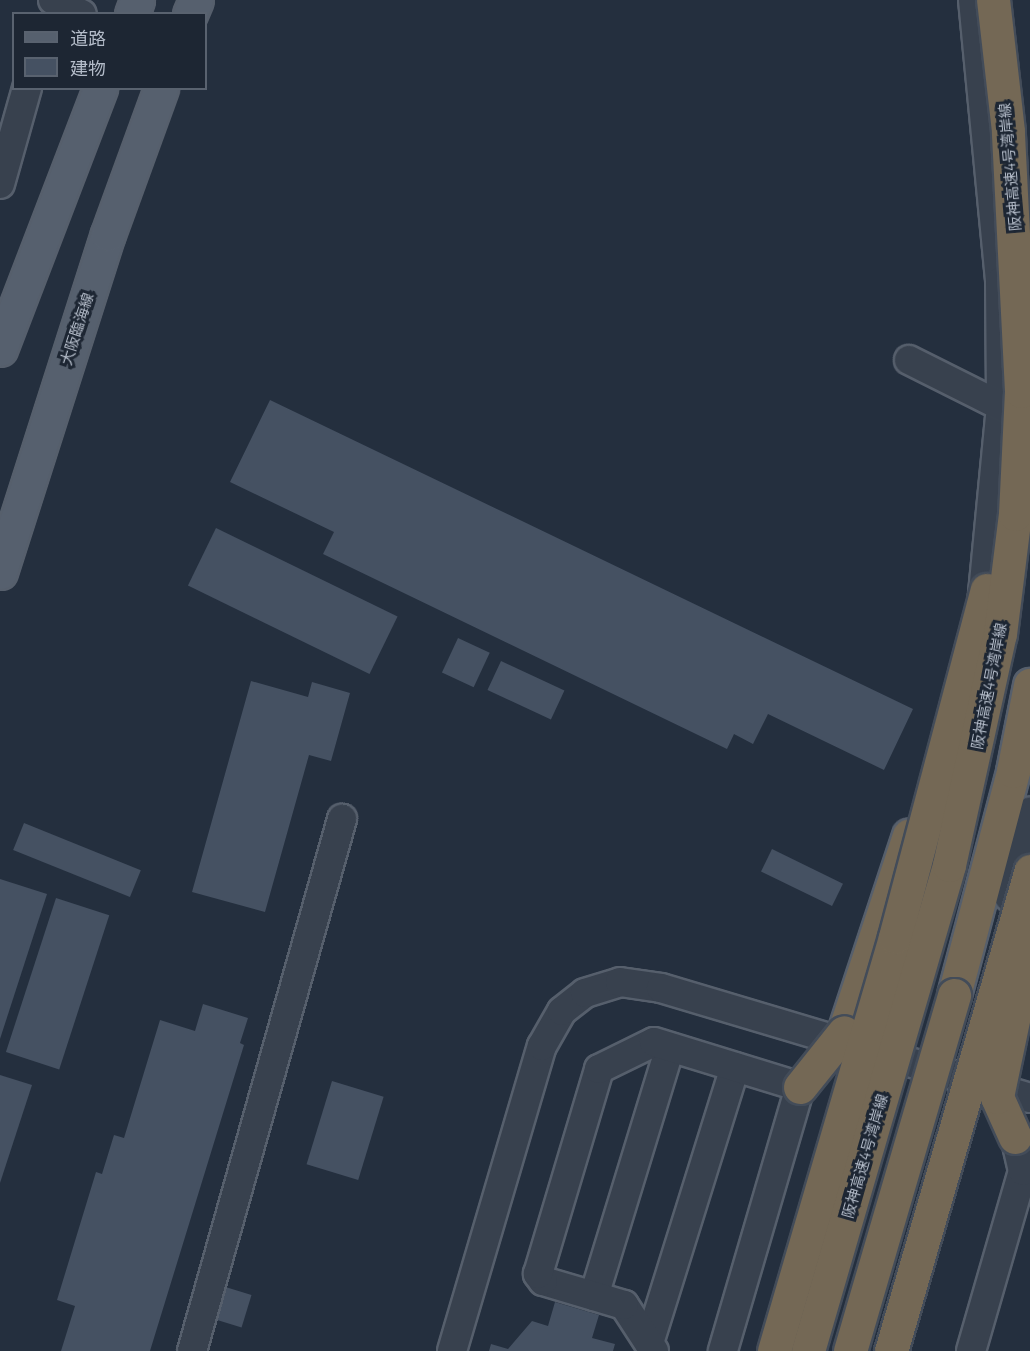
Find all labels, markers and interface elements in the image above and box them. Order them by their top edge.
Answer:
legend [12,12,207,90]
text: 道路 [70,27,106,49]
text: 建物 [70,57,106,79]
street label: 阪神高速4号湾岸線 [995,102,1025,232]
street label: 大阪臨海線 [57,291,97,367]
street label: 阪神高速4号湾岸線 [968,621,1010,751]
street label: 阪神高速4号湾岸線 [839,1092,891,1220]

